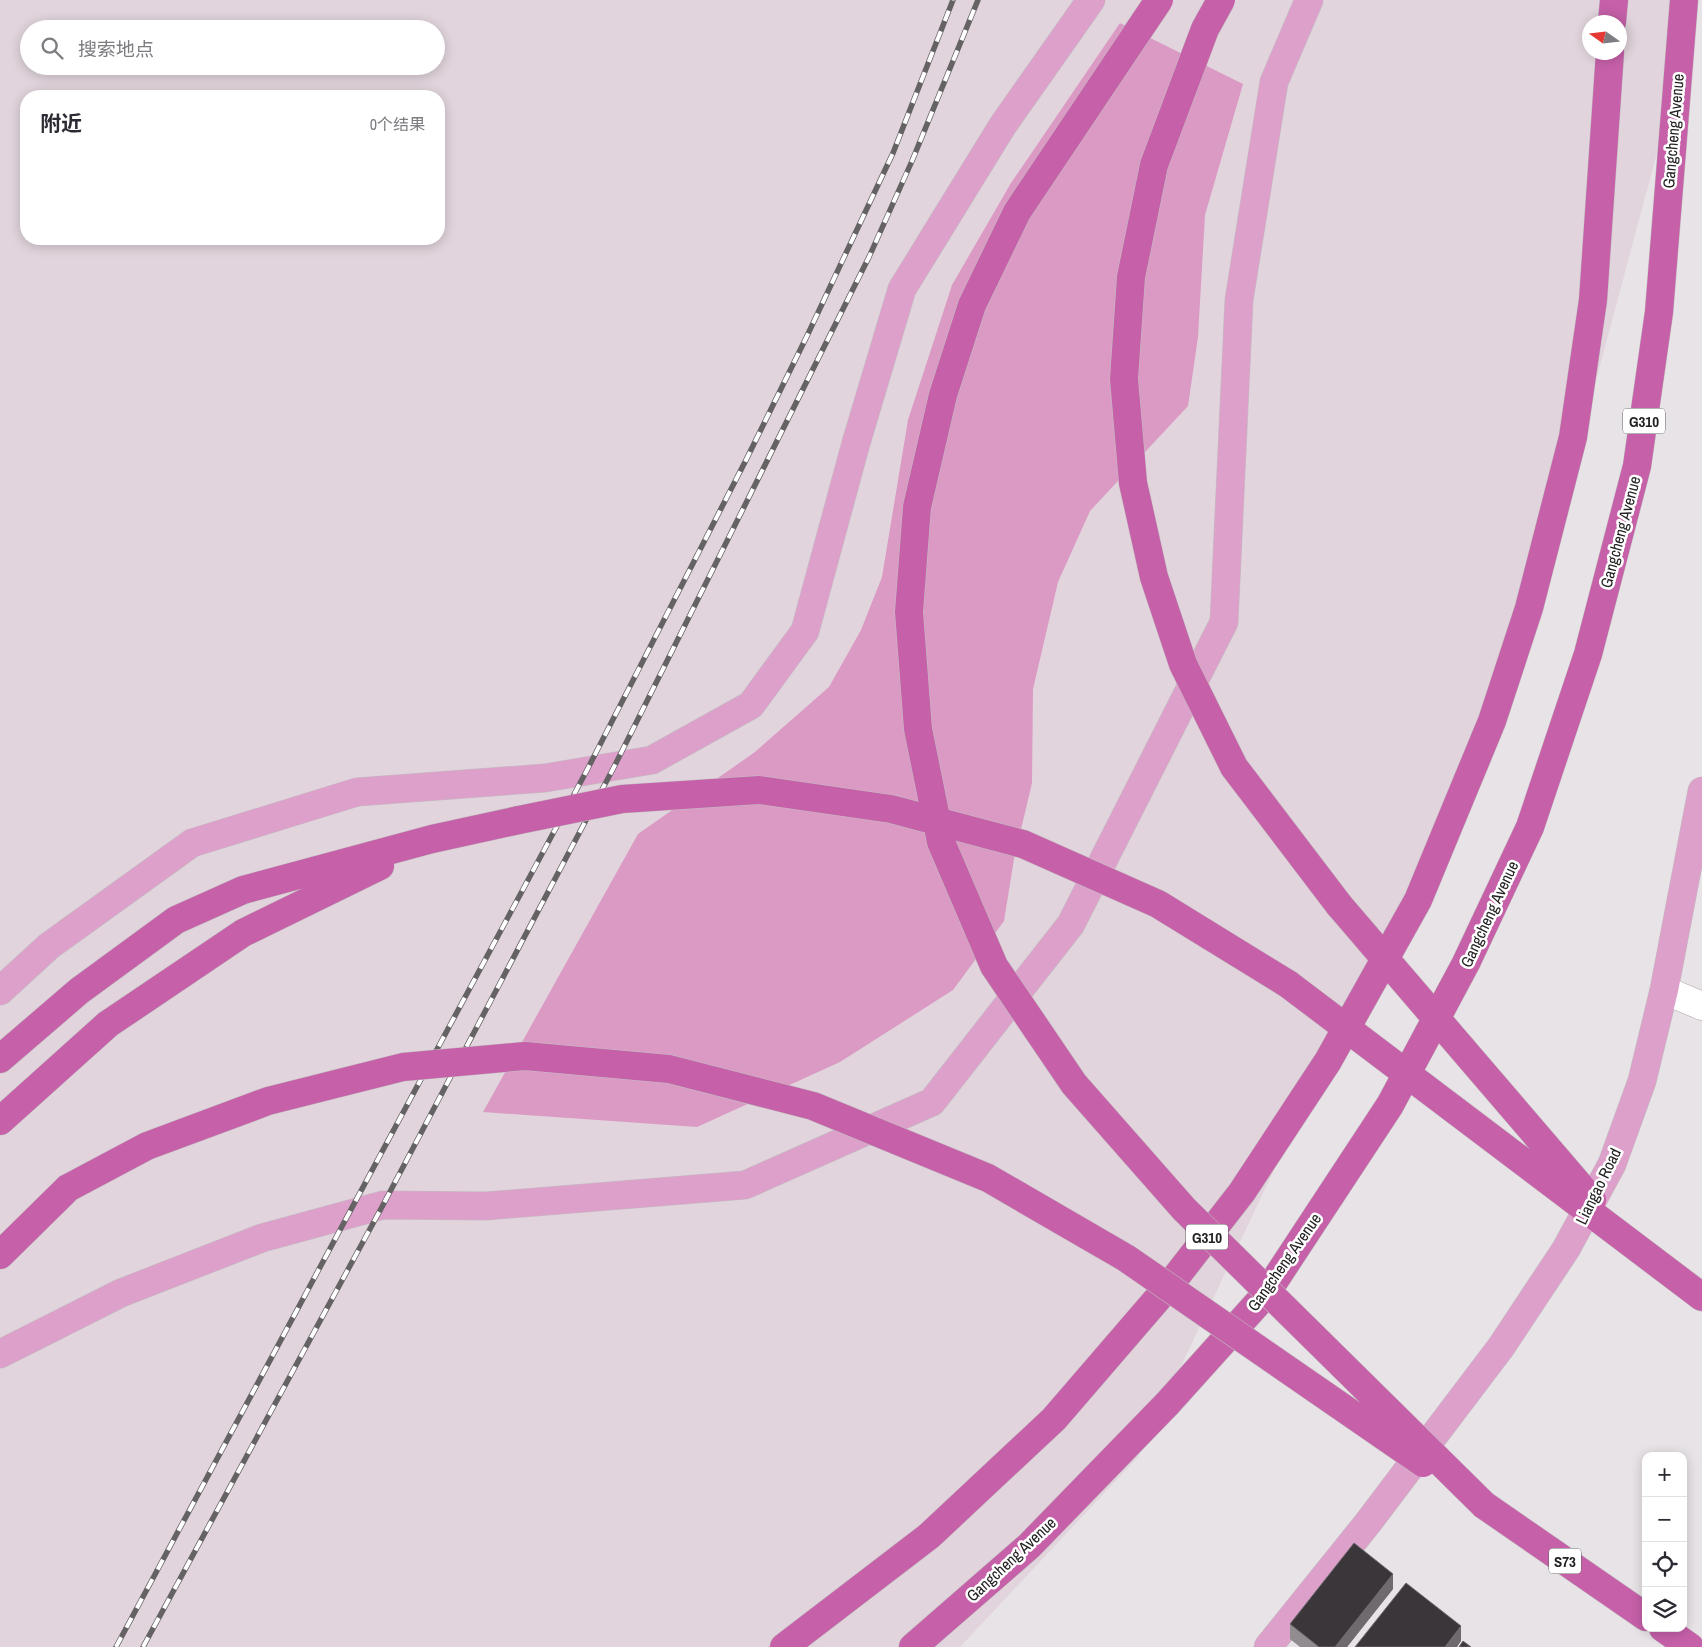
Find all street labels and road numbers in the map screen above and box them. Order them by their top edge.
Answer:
street label: Gangcheng Avenue [1657,73,1689,189]
road number: G310 [1623,408,1665,434]
street label: Gangcheng Avenue [1594,474,1646,590]
street label: Gangcheng Avenue [1455,857,1523,971]
street label: Liangao Road [1570,1144,1626,1228]
street label: Gangcheng Avenue [1242,1209,1326,1315]
road number: G310 [1186,1224,1228,1250]
street label: Gangcheng Avenue [961,1512,1061,1606]
road number: S73 [1549,1548,1581,1574]

